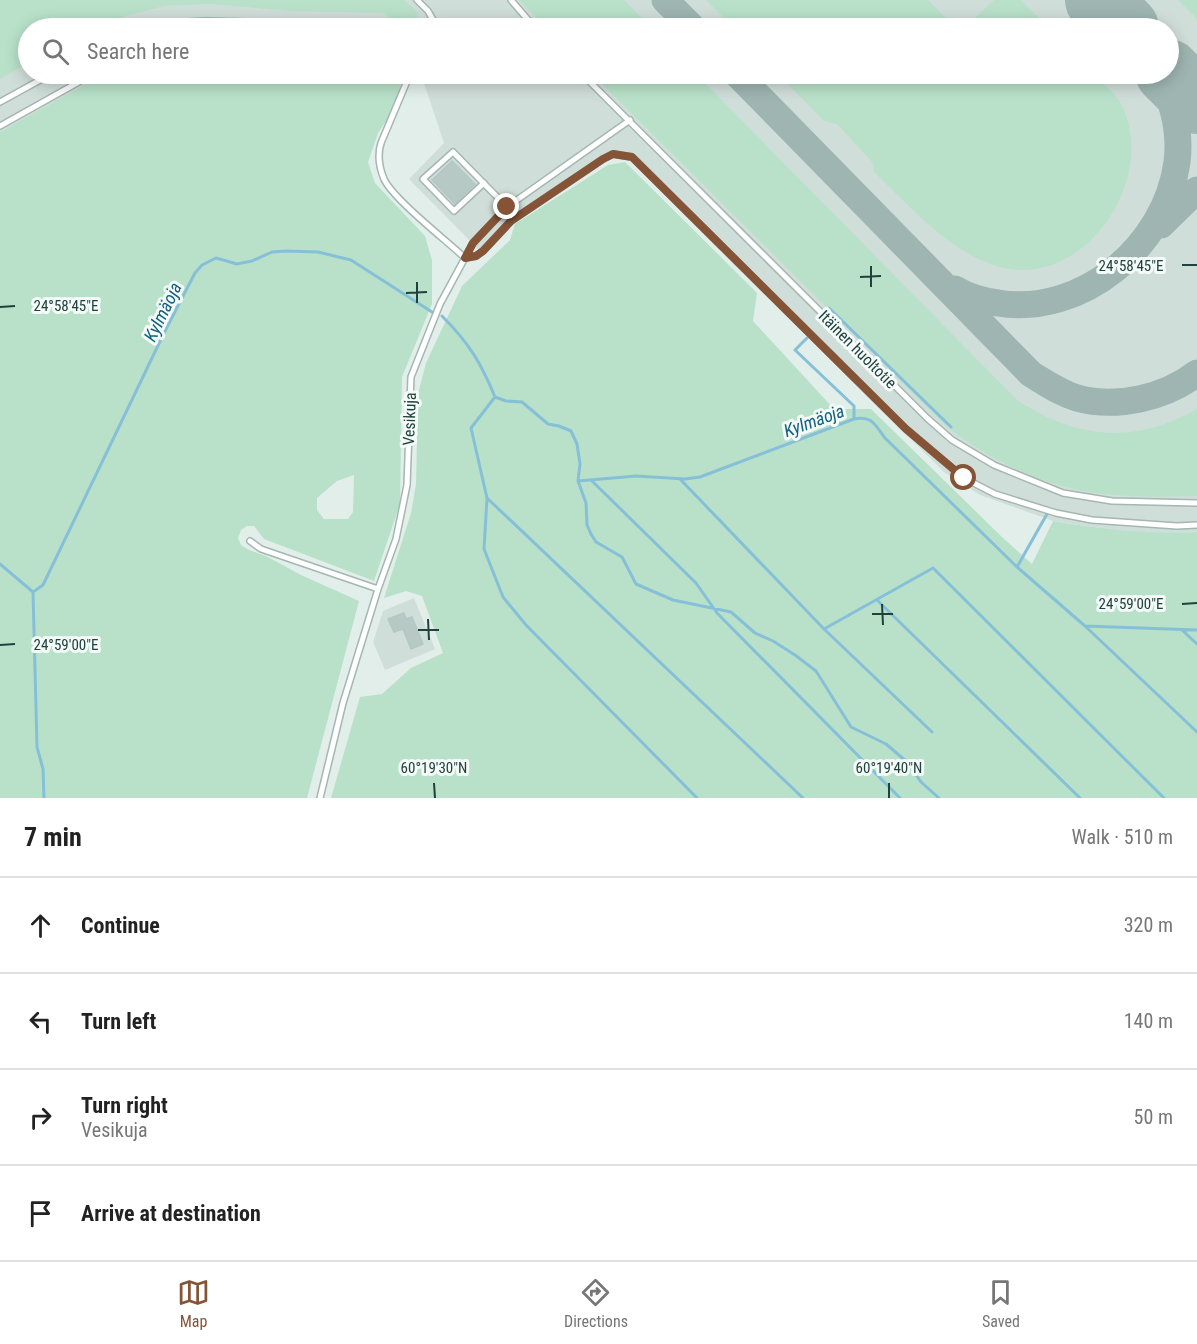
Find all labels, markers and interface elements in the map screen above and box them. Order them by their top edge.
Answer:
search box [18,18,1179,84]
icon: search [39,35,72,68]
text: Search here [87,39,189,64]
route end [493,193,519,219]
text: 24°58'45"E [1099,257,1163,275]
water label: Kylmäoja [139,279,186,345]
text: 24°58'45"E [34,297,98,315]
street label: Itäinen huoltotie [815,306,901,392]
street label: Vesikuja [399,392,420,446]
water label: Kylmäoja [781,400,847,441]
route start [950,464,976,490]
text: 24°59'00"E [1099,595,1163,613]
text: 24°59'00"E [34,636,98,654]
text: 60°19'30"N [401,759,467,777]
text: 60°19'40"N [856,759,922,777]
text: 7 min [24,822,82,852]
text: Walk · 510 m [1072,825,1173,849]
icon: ahead [24,909,57,942]
text: Continue [81,913,160,938]
text: 320 m [1124,913,1173,937]
icon: left [24,1005,57,1038]
text: Turn left [81,1009,156,1034]
text: 140 m [1124,1009,1173,1033]
text: Turn right [81,1093,168,1118]
icon: right [24,1101,57,1134]
text: 50 m [1134,1105,1173,1129]
text: Vesikuja [81,1118,148,1142]
icon: arrive [24,1197,57,1230]
text: Arrive at destination [81,1201,261,1226]
tab: Map [177,1276,210,1331]
tab: Directions [564,1276,628,1331]
tab: Saved [982,1276,1020,1331]

